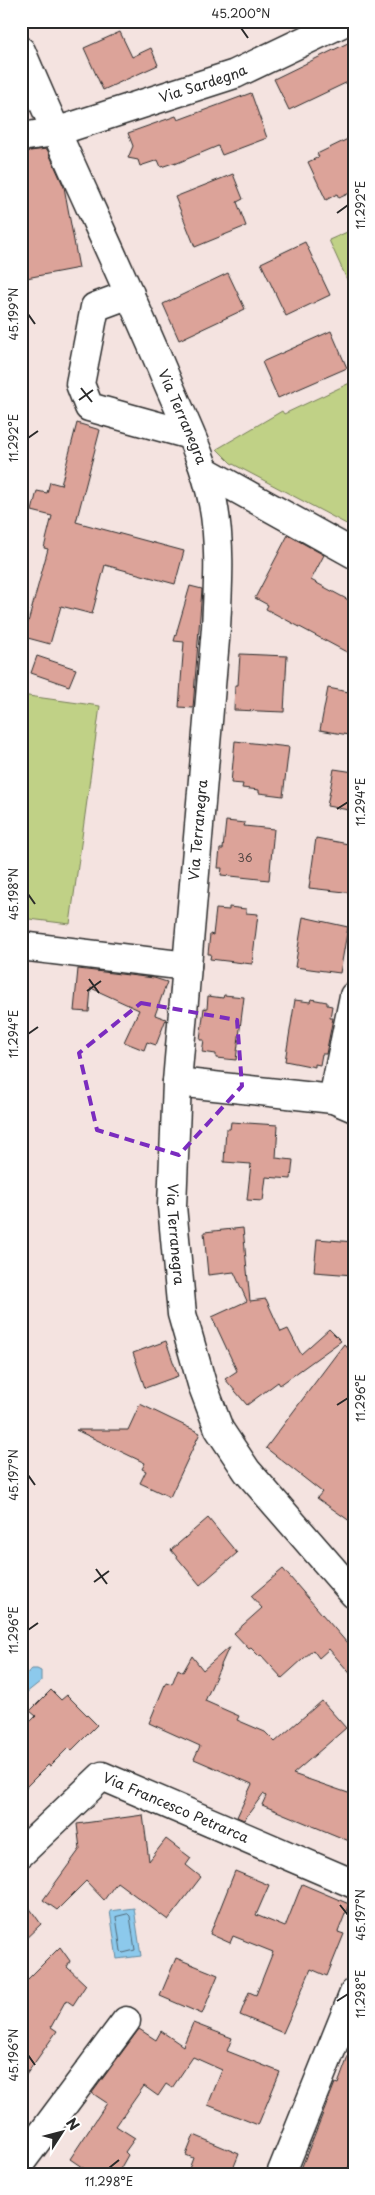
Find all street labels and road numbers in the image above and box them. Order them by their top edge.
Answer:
street label: Via Sardegna [156,59,251,108]
street label: Via Terranegra [153,366,213,468]
street label: Via Terranegra [183,778,212,881]
street label: Via Terranegra [162,1183,190,1286]
street label: Via Francesco Petrarca [100,1767,253,1848]

